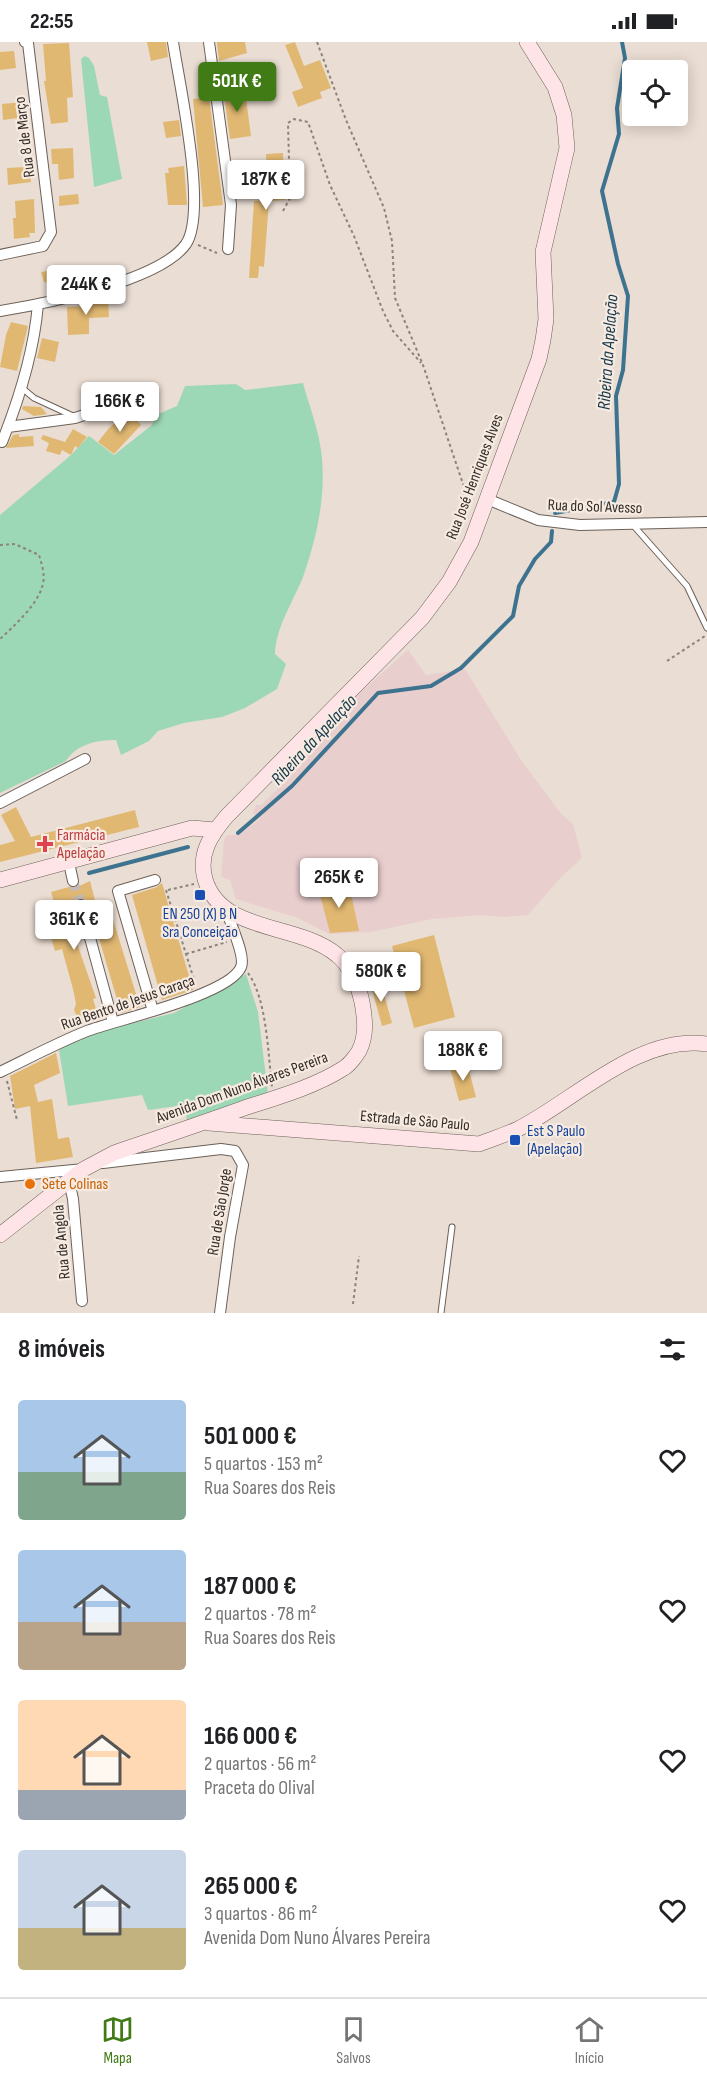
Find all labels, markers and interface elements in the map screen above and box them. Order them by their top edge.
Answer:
text: 22:55 [30,8,74,35]
map controls [622,60,688,126]
button: locate [622,60,688,126]
pin: 501K € [188,62,286,113]
text: 501K € [212,69,262,93]
street label: Rua 8 de Março [11,96,39,178]
pin: 187K € [217,160,315,211]
text: 187K € [241,167,291,191]
pin: 244K € [37,265,135,316]
text: 244K € [61,272,111,296]
water label: Ribeira da Apelação [593,293,623,410]
pin: 166K € [71,382,169,433]
text: 166K € [95,389,145,413]
street label: Rua José Henriques Alves [442,411,508,542]
street label: Rua do Sol Avesso [547,496,643,518]
water label: Ribeira da Apelação [267,690,362,790]
place label: Farmácia Apelação [56,826,106,863]
marker: Farmácia Apelação [38,837,52,851]
pin: 265K € [290,858,388,909]
text: 265K € [314,865,364,889]
marker: EN 250 (X) B N Sra Conceição [193,888,207,902]
pin: 361K € [25,900,123,951]
place label: EN 250 (X) B N Sra Conceição [162,905,238,942]
text: 361K € [49,907,99,931]
pin: 580K € [332,952,430,1003]
text: 580K € [356,959,406,983]
street label: Rua Bento de Jesus Caraça [59,971,197,1035]
pin: 188K € [414,1031,512,1082]
text: 188K € [438,1038,488,1062]
street label: Avenida Dom Nuno Álvares Pereira [153,1048,330,1128]
street label: Estrada de São Paulo [359,1107,471,1135]
place label: Est S Paulo (Apelação) [527,1122,585,1159]
marker: Est S Paulo (Apelação) [508,1133,522,1147]
street label: Rua de São Jorge [204,1167,236,1257]
place label: Sete Colinas [42,1175,109,1194]
marker: Sete Colinas [23,1177,37,1191]
street label: Rua de Angola [49,1204,75,1280]
icon: filters [656,1333,689,1366]
text: 8 imóveis [18,1334,105,1365]
text: 501 000 € [204,1421,297,1452]
icon: home [66,1424,138,1496]
icon: heart [656,1444,689,1477]
text: 5 quartos · 153 m² [204,1452,323,1476]
text: Rua Soares dos Reis [204,1476,336,1500]
text: 187 000 € [204,1571,296,1602]
icon: home [66,1574,138,1646]
icon: heart [656,1594,689,1627]
text: 2 quartos · 78 m² [204,1602,316,1626]
text: Rua Soares dos Reis [204,1626,336,1650]
text: 166 000 € [204,1721,297,1752]
icon: home [66,1724,138,1796]
icon: heart [656,1744,689,1777]
text: 2 quartos · 56 m² [204,1752,317,1776]
text: Praceta do Olival [204,1776,315,1800]
text: 265 000 € [204,1871,298,1902]
icon: home [66,1874,138,1946]
icon: heart [656,1894,689,1927]
text: 3 quartos · 86 m² [204,1902,317,1926]
text: Avenida Dom Nuno Álvares Pereira [204,1926,430,1950]
tab: Mapa [101,2013,134,2068]
tab: Salvos [336,2013,371,2068]
tab: Início [573,2013,606,2068]

